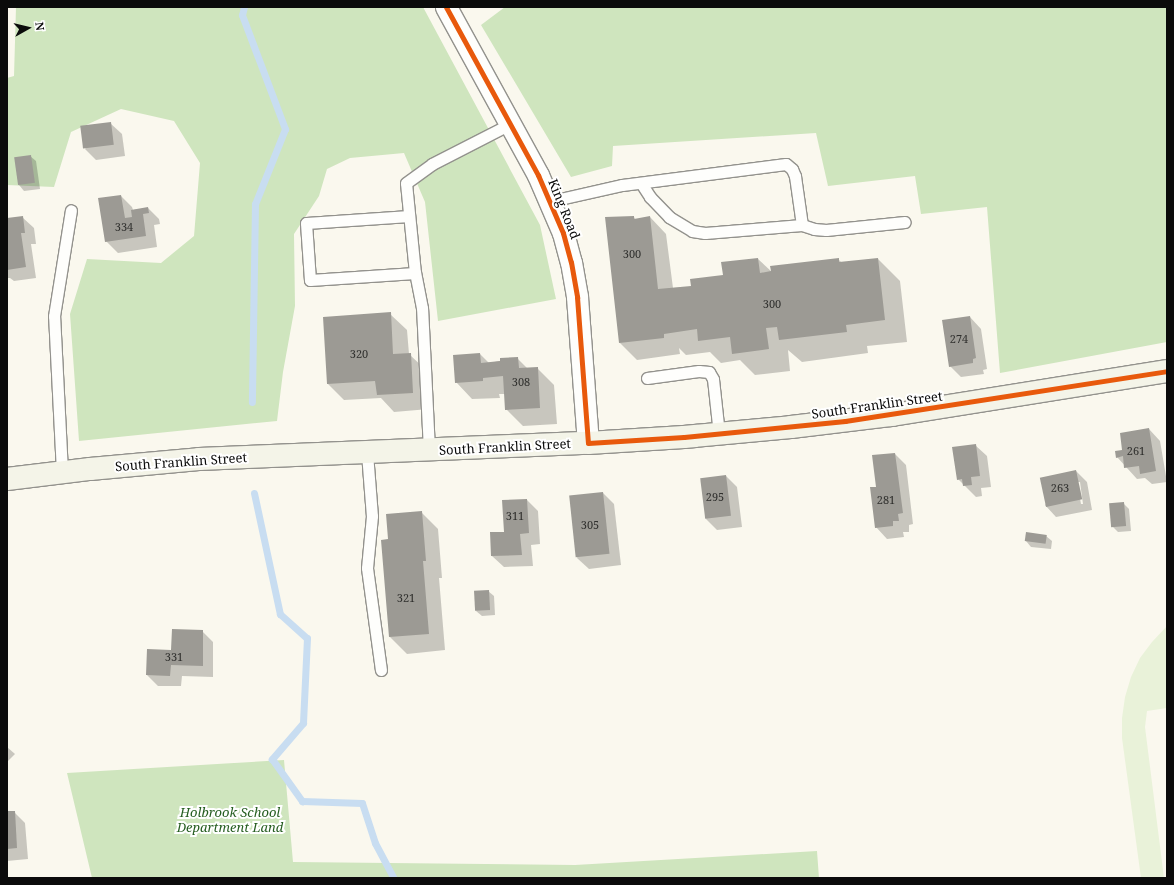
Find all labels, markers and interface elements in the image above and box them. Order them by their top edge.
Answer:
north arrow [8,8,48,48]
text: N [32,21,48,32]
street label: King Road [545,177,583,241]
house number: 334 [115,220,133,234]
house number: 300 [623,247,641,261]
house number: 300 [763,297,781,311]
house number: 274 [950,332,968,346]
house number: 320 [350,347,368,361]
house number: 308 [512,375,530,389]
street label: South Franklin Street [811,388,943,422]
street label: South Franklin Street [439,436,571,458]
house number: 261 [1127,444,1145,458]
street label: South Franklin Street [115,450,247,474]
house number: 263 [1051,481,1069,495]
house number: 295 [706,490,724,504]
house number: 281 [877,493,895,507]
house number: 311 [506,509,524,523]
house number: 305 [581,518,599,532]
house number: 321 [397,591,415,605]
house number: 331 [165,650,183,664]
park label: Holbrook School Department Land [177,805,283,836]

